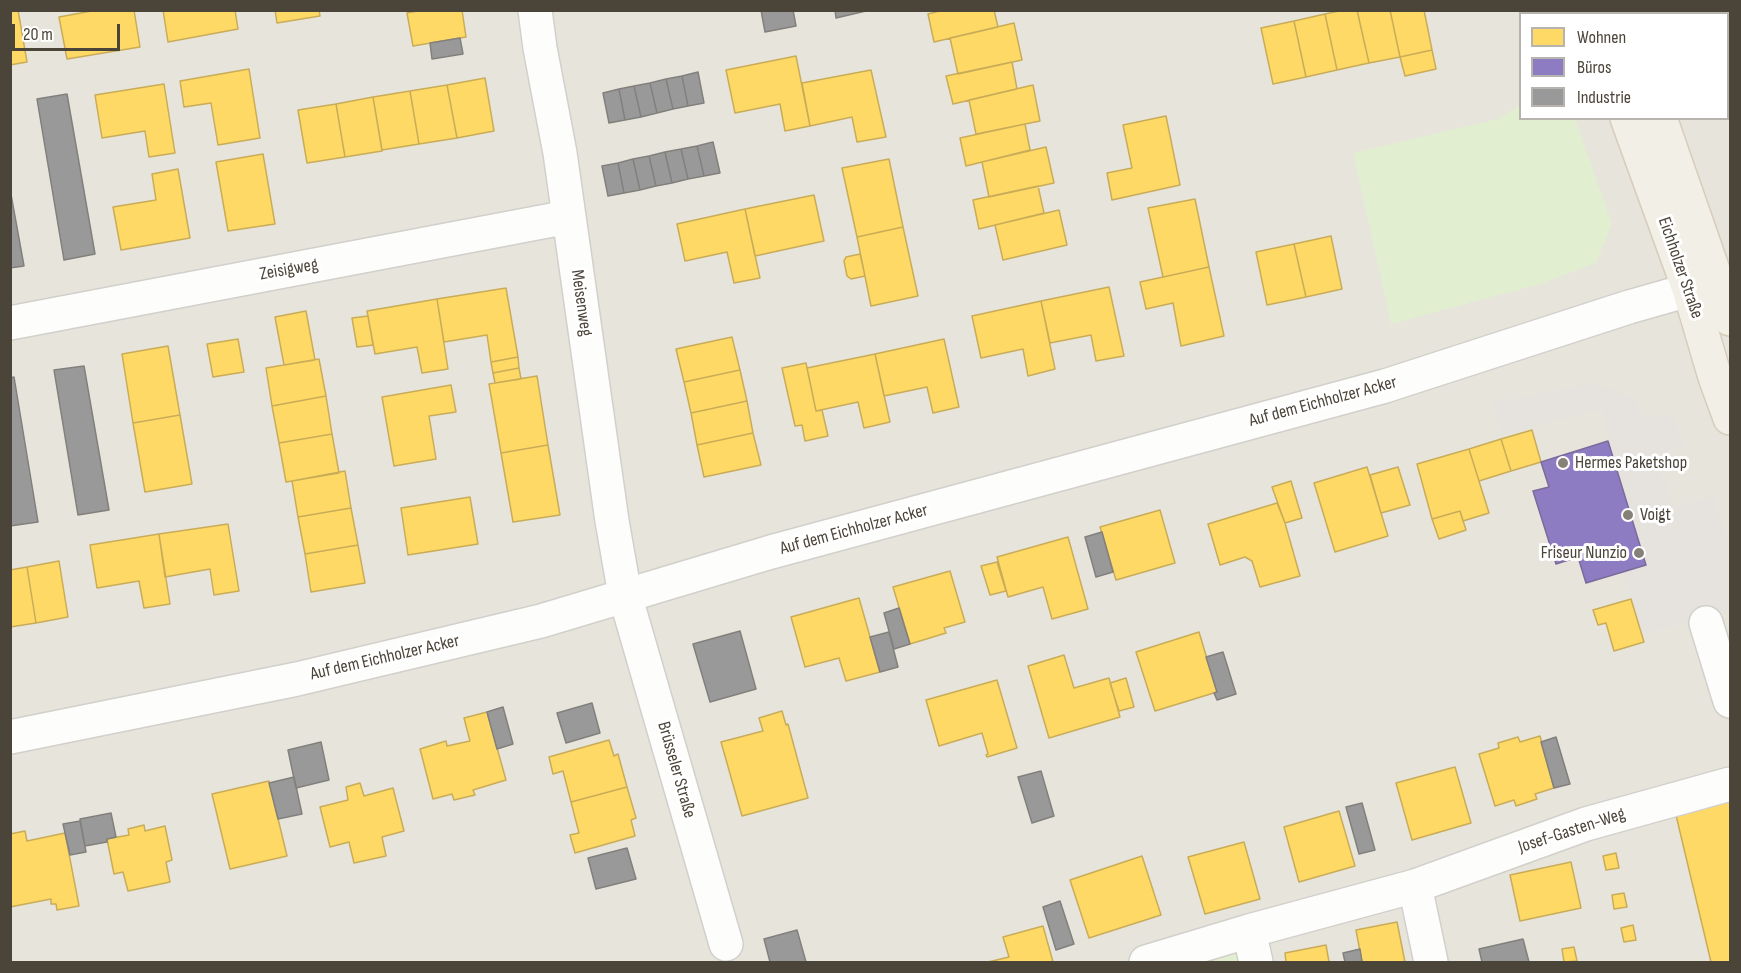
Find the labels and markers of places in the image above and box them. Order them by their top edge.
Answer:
place label: Hermes Paketshop [1575,452,1687,474]
marker: Hermes Paketshop [1556,456,1570,470]
place label: Voigt [1640,504,1671,526]
marker: Voigt [1621,508,1635,522]
place label: Friseur Nunzio [1541,542,1627,564]
marker: Friseur Nunzio [1632,546,1646,560]

